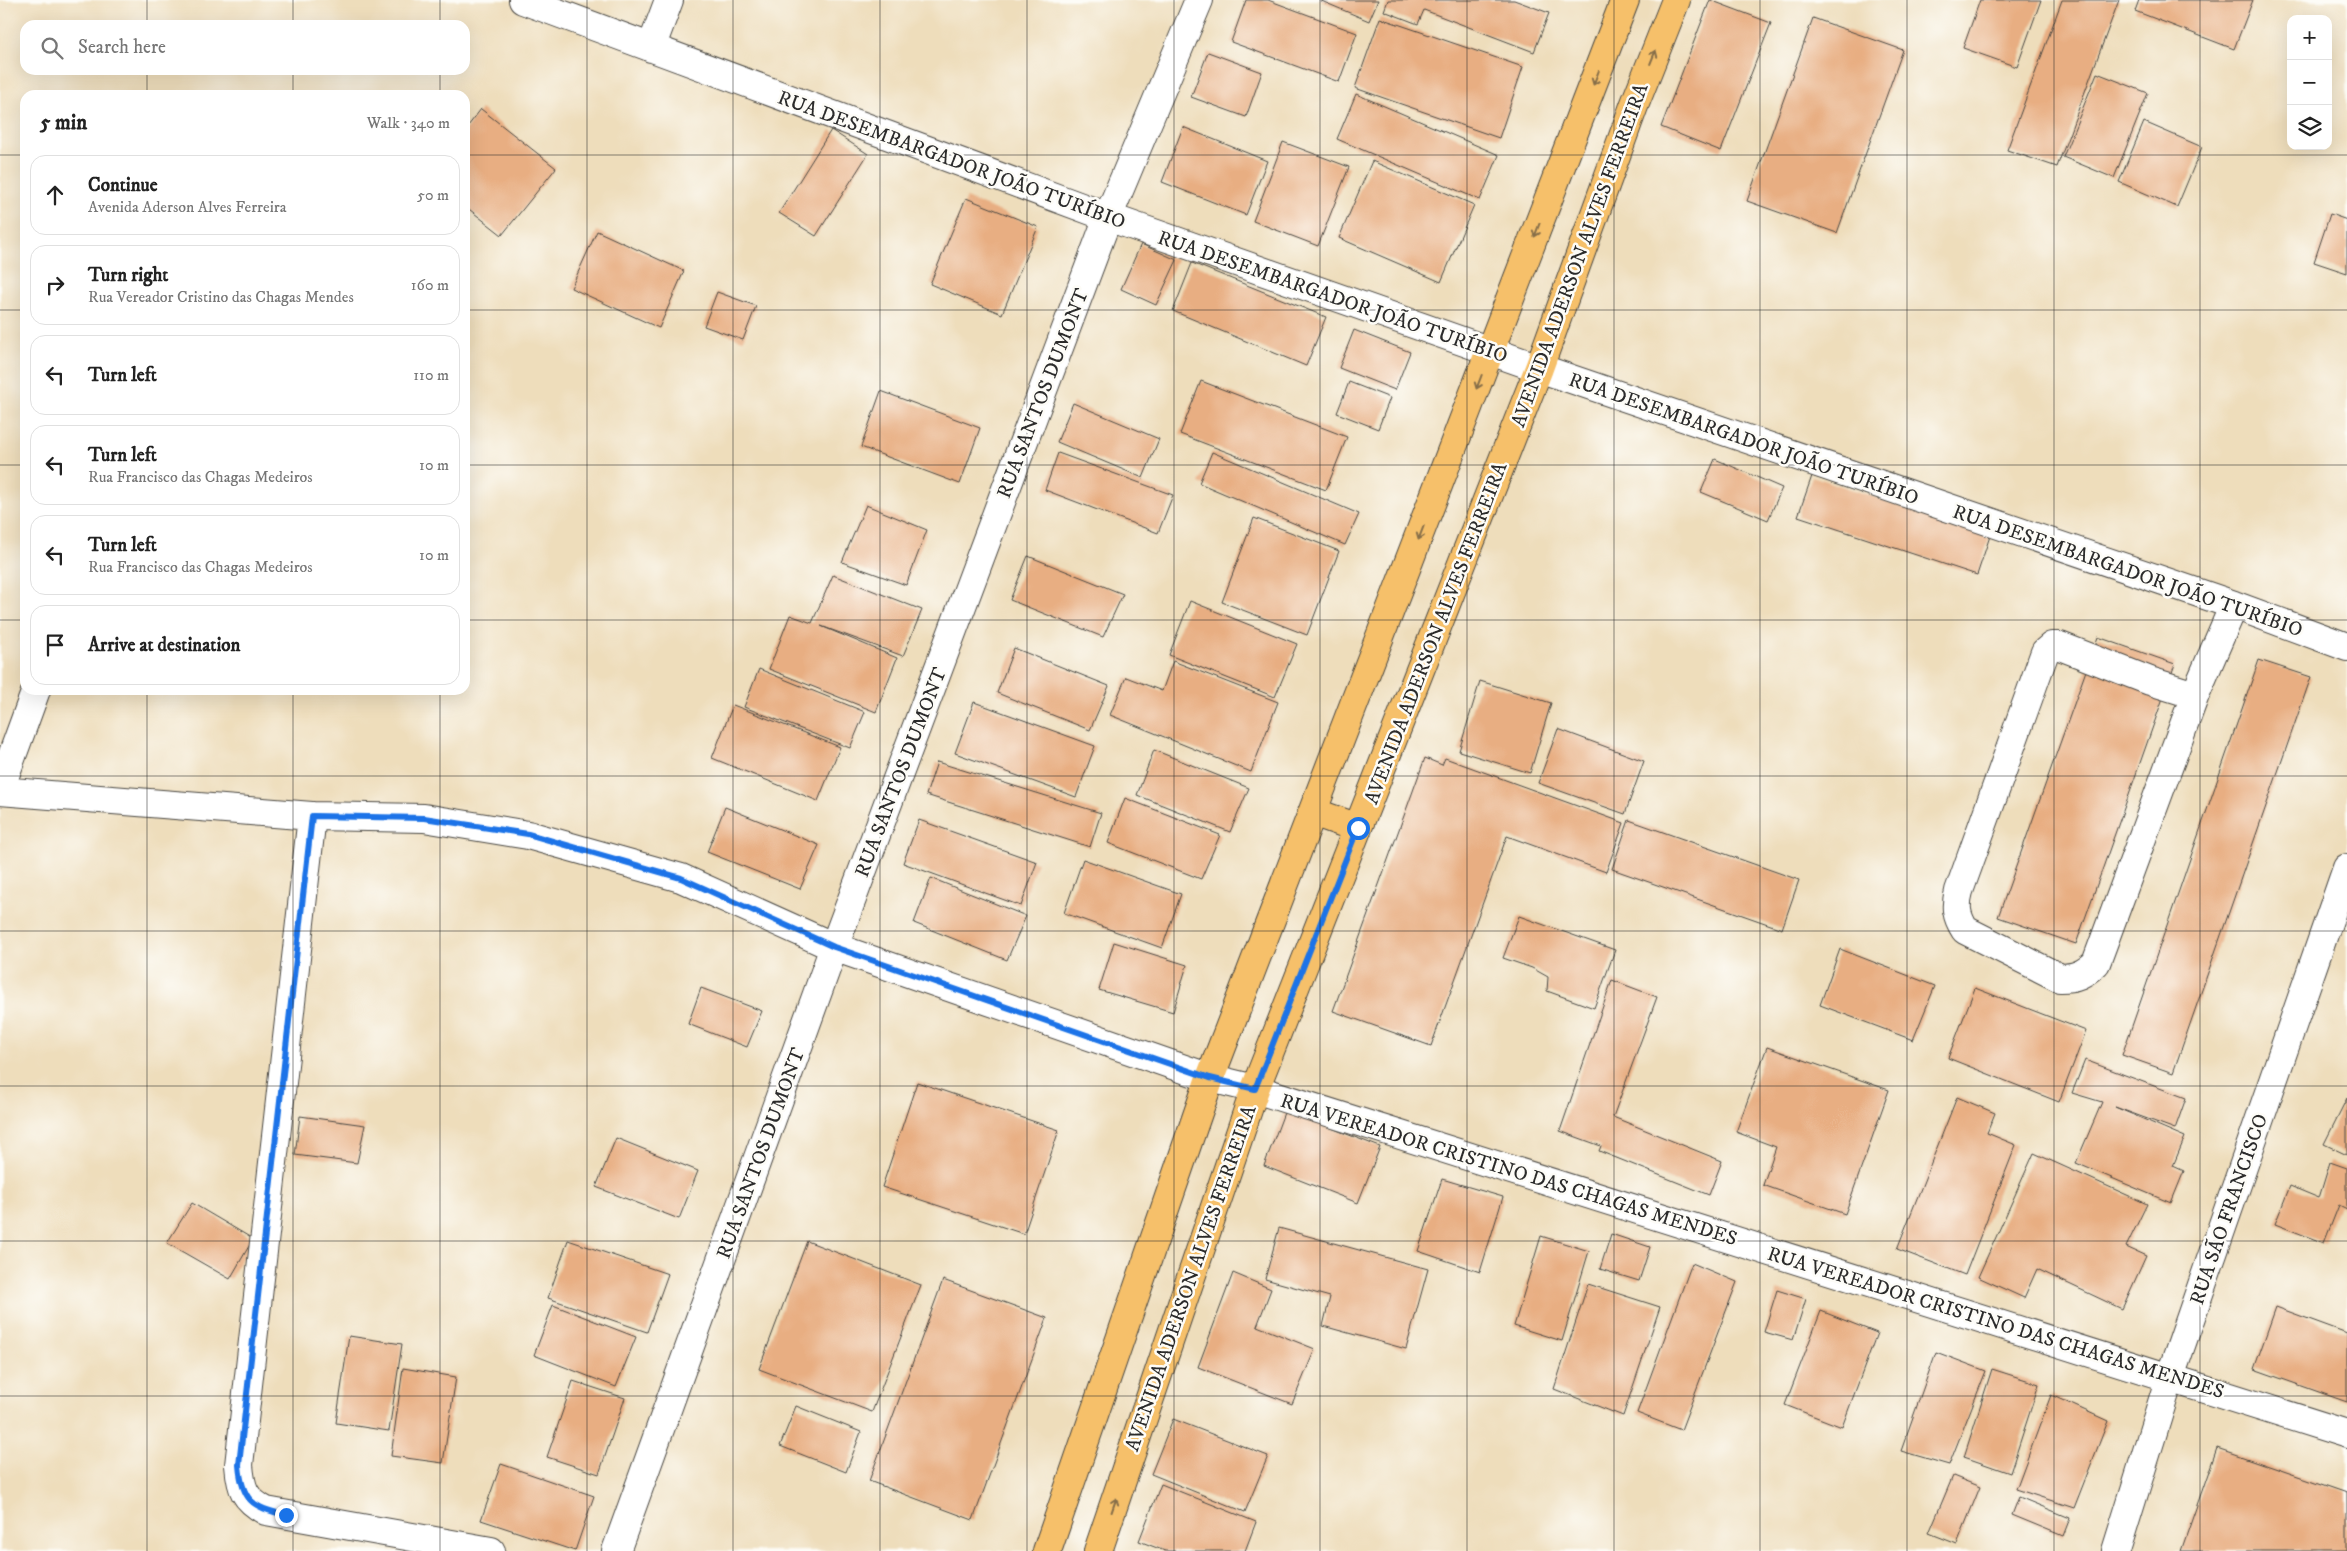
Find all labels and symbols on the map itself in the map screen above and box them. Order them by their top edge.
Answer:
one-way arrow [1649,50,1658,66]
one-way arrow [1590,70,1600,85]
street label: AVENIDA ADERSON ALVES FERREIRA [1506,80,1655,431]
street label: RUA DESEMBARGADOR JOÃO TURÍBIO [774,85,1129,235]
one-way arrow [1532,222,1542,237]
street label: RUA DESEMBARGADOR JOÃO TURÍBIO [1154,225,1511,369]
street label: RUA SANTOS DUMONT [992,285,1095,502]
street label: RUA DESEMBARGADOR JOÃO TURÍBIO [1565,367,1922,511]
one-way arrow [1474,374,1483,389]
street label: AVENIDA ADERSON ALVES FERREIRA [1359,459,1513,808]
street label: RUA DESEMBARGADOR JOÃO TURÍBIO [1949,499,2306,643]
one-way arrow [1415,525,1425,540]
street label: RUA SANTOS DUMONT [850,664,953,881]
route start [1347,817,1370,840]
street label: RUA SANTOS DUMONT [712,1045,811,1262]
street label: RUA VEREADOR CRISTINO DAS CHAGAS MENDES [1277,1089,1740,1252]
street label: AVENIDA ADERSON ALVES FERREIRA [1120,1102,1263,1455]
street label: RUA SÃO FRANCISCO [2184,1110,2274,1308]
street label: RUA VEREADOR CRISTINO DAS CHAGAS MENDES [1764,1242,2227,1405]
one-way arrow [1109,1497,1119,1513]
route end [275,1504,298,1527]

